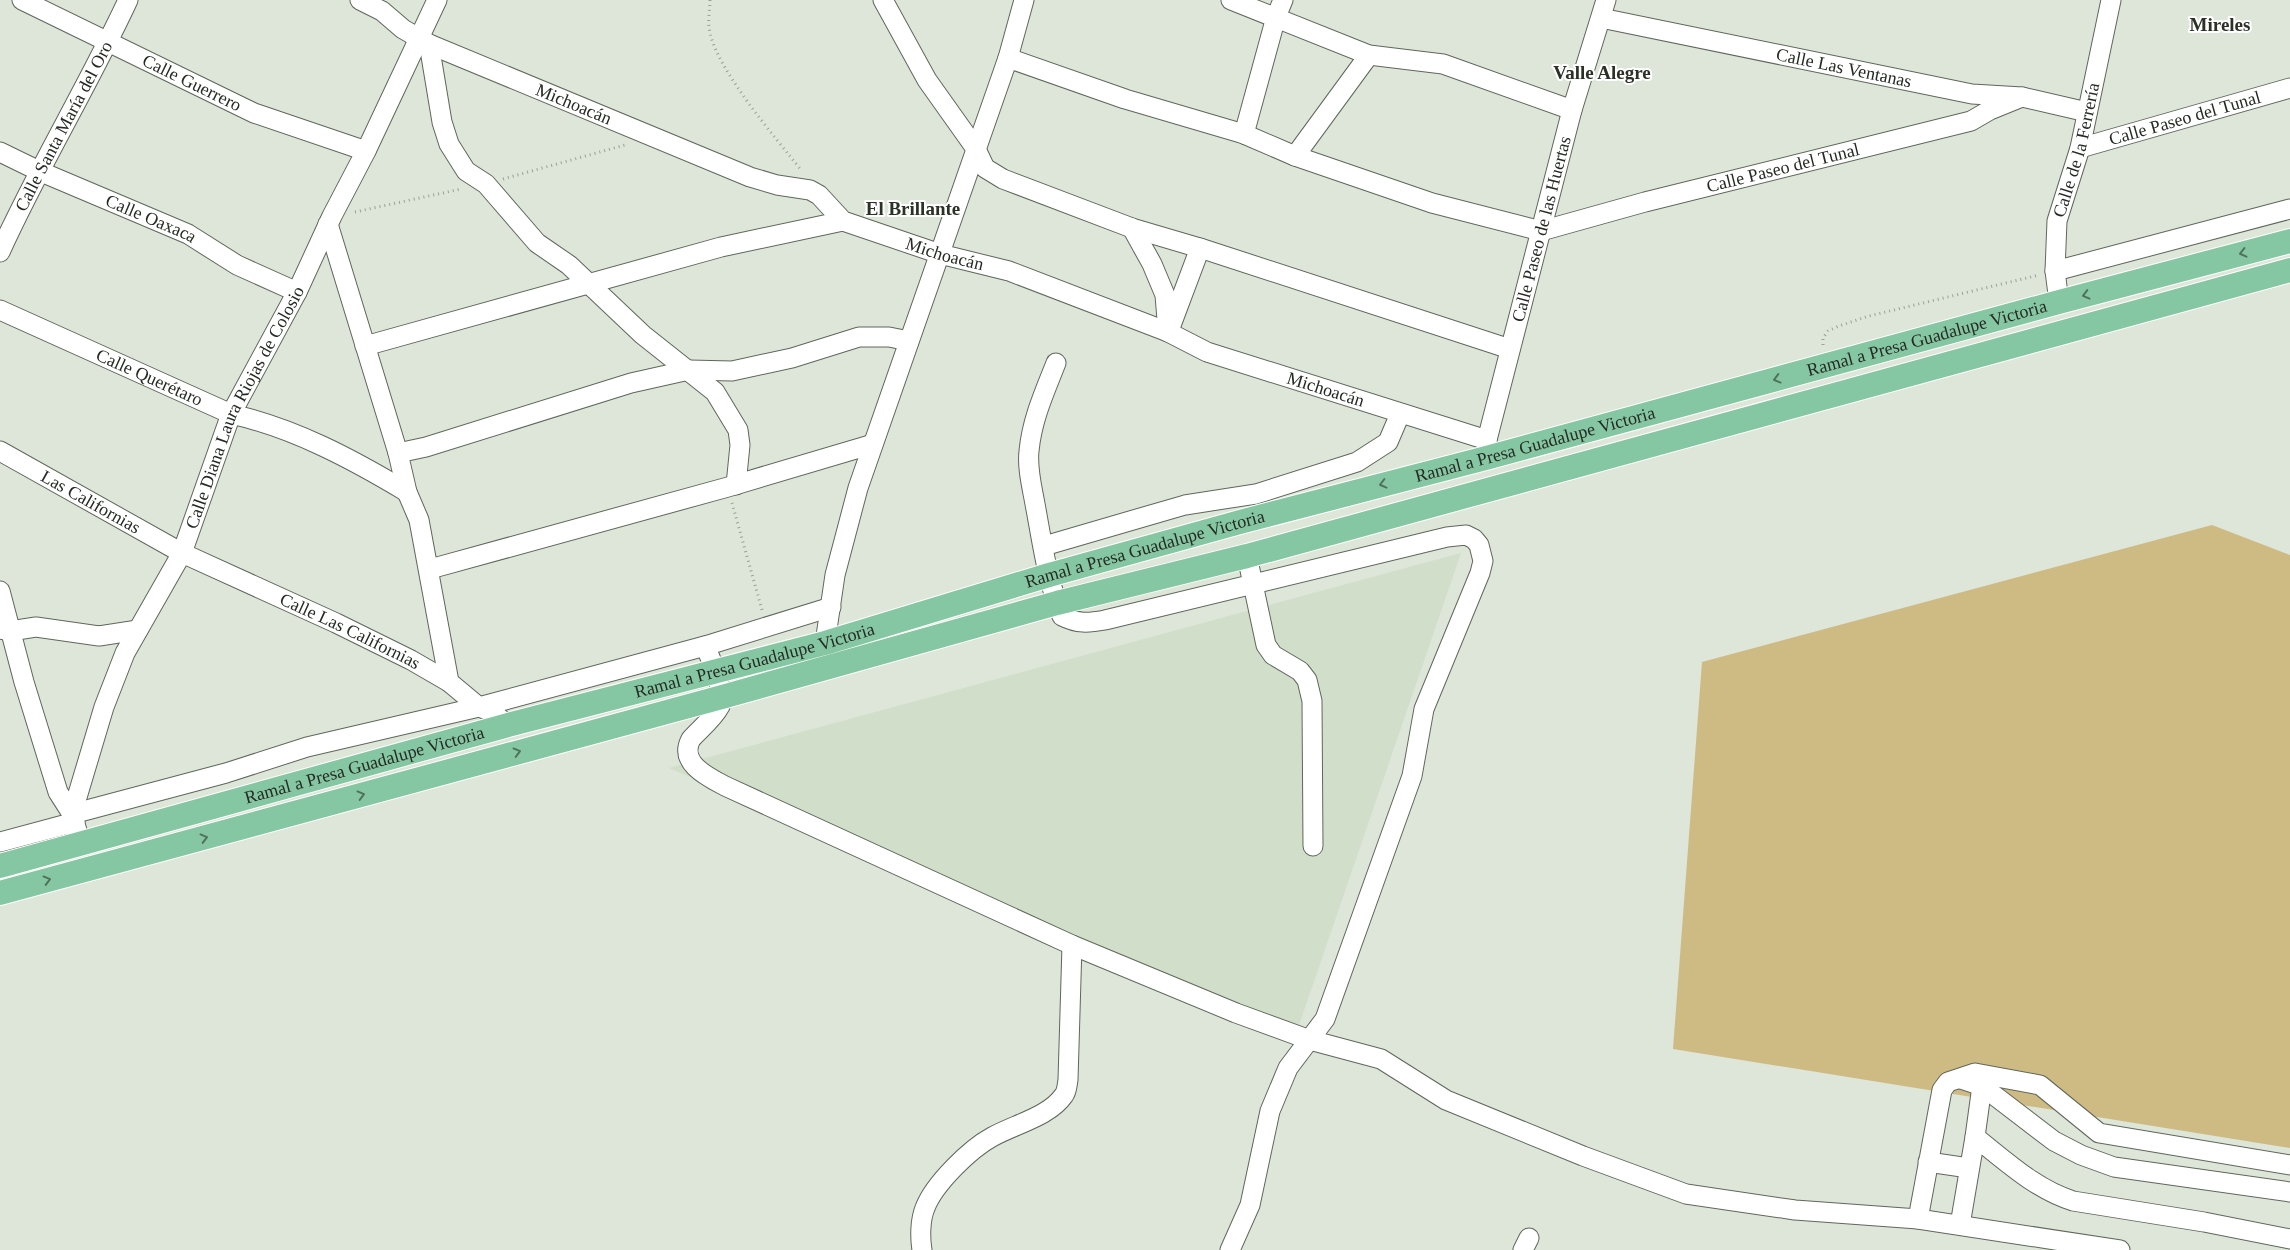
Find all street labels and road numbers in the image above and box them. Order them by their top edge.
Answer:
street label: Calle Santa María del Oro [11,38,116,215]
street label: Calle Las Ventanas [1774,44,1913,91]
street label: Calle Guerrero [139,50,245,115]
street label: Michoacán [533,79,615,129]
street label: Calle de la Ferrería [2049,81,2103,220]
street label: Calle Paseo del Tunal [2107,87,2263,149]
street label: Calle Paseo de las Huertas [1508,134,1575,324]
street label: Calle Paseo del Tunal [1704,139,1861,196]
street label: Calle Oaxaca [103,190,200,247]
street label: Michoacán [903,233,986,274]
street label: Calle Diana Laura Riojas de Colosio [181,283,308,531]
street label: Ramal a Presa Guadalupe Victoria [1805,296,2049,380]
street label: Calle Querétaro [93,345,206,410]
street label: Michoacán [1285,368,1367,411]
street label: Ramal a Presa Guadalupe Victoria [1413,402,1657,486]
street label: Las Californias [38,466,144,538]
street label: Ramal a Presa Guadalupe Victoria [1023,506,1267,592]
street label: Calle Las Californias [277,589,424,673]
street label: Ramal a Presa Guadalupe Victoria [632,619,877,702]
street label: Ramal a Presa Guadalupe Victoria [242,722,486,808]

